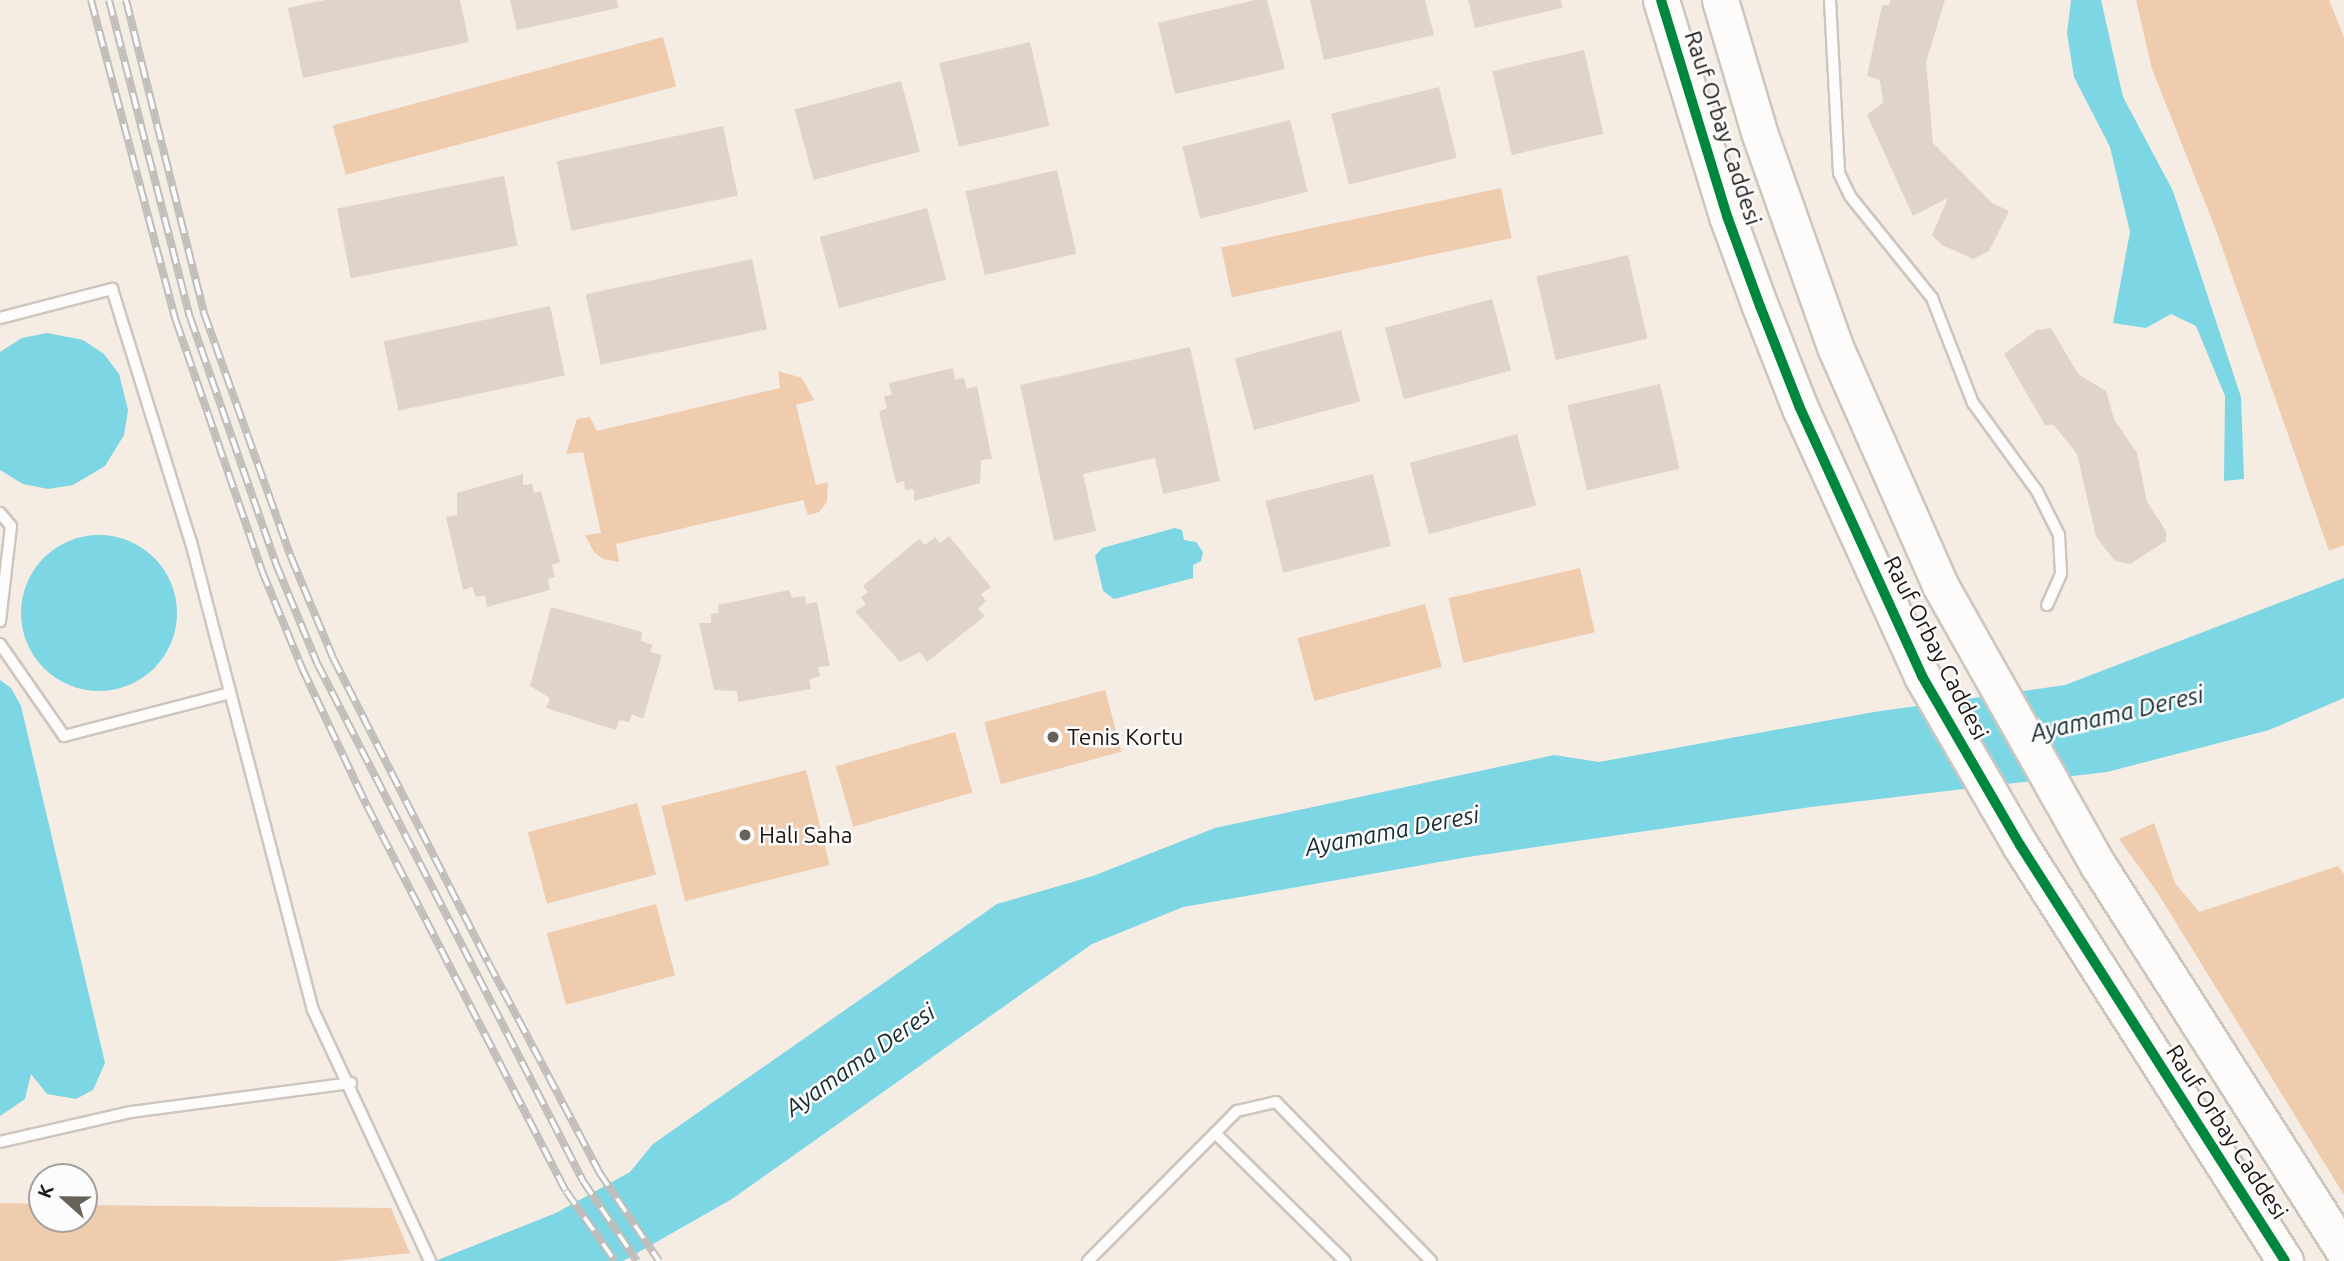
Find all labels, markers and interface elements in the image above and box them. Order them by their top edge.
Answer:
street label: Rauf Orbay Caddesi [1679,27,1767,229]
street label: Rauf Orbay Caddesi [1878,551,1994,745]
water label: Ayamama Deresi [2028,680,2206,748]
place label: Tenis Kortu [1067,723,1183,751]
marker: Tenis Kortu [1045,729,1061,745]
water label: Ayamama Deresi [1302,800,1482,862]
place label: Halı Saha [759,821,853,849]
marker: Halı Saha [737,827,753,843]
water label: Ayamama Deresi [779,997,941,1123]
street label: Rauf Orbay Caddesi [2160,1040,2294,1224]
north arrow [28,1163,98,1233]
text: K [33,1181,58,1201]

